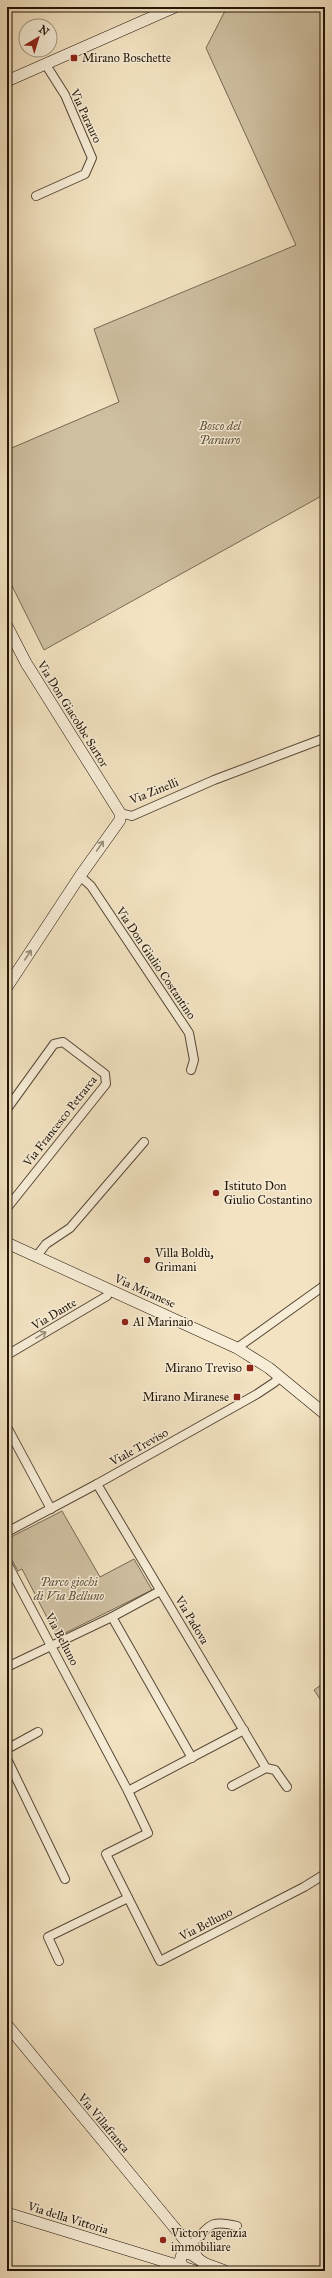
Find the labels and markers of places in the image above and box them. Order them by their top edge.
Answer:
place label: Mirano Boschette [82,51,171,65]
marker: Mirano Boschette [69,53,79,63]
place label: Istituto Don Giulio Costantino [224,1179,312,1207]
marker: Istituto Don Giulio Costantino [211,1188,221,1198]
place label: Villa Boldù, Grimani [154,1246,214,1274]
marker: Villa Boldù, Grimani [142,1255,152,1265]
place label: Al Marinaio [132,1315,193,1329]
marker: Al Marinaio [120,1317,130,1327]
place label: Mirano Treviso [165,1361,242,1375]
marker: Mirano Treviso [245,1363,255,1373]
place label: Mirano Miranese [142,1390,229,1404]
marker: Mirano Miranese [232,1392,242,1402]
place label: Victory agenzia immobiliare [170,2226,248,2254]
marker: Victory agenzia immobiliare [158,2235,168,2245]

